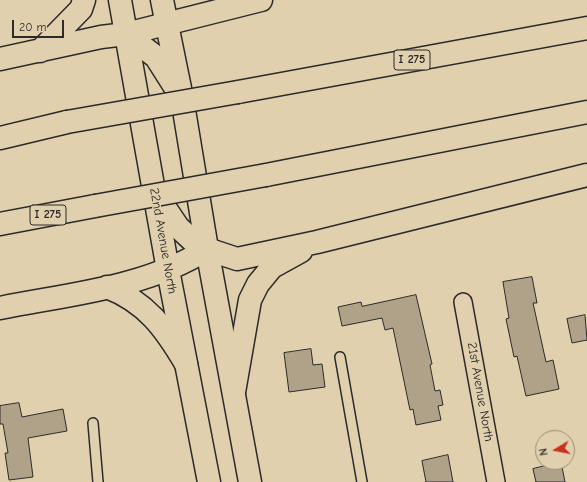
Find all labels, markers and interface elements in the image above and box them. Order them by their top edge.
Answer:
scale bar [14,12,66,38]
text: 20 m [19,20,47,34]
road number: I 275 [394,50,430,70]
street label: 22nd Avenue North [146,187,180,295]
road number: I 275 [30,205,66,225]
street label: 21st Avenue North [464,341,496,443]
north arrow [535,430,575,470]
text: N [537,447,551,457]

